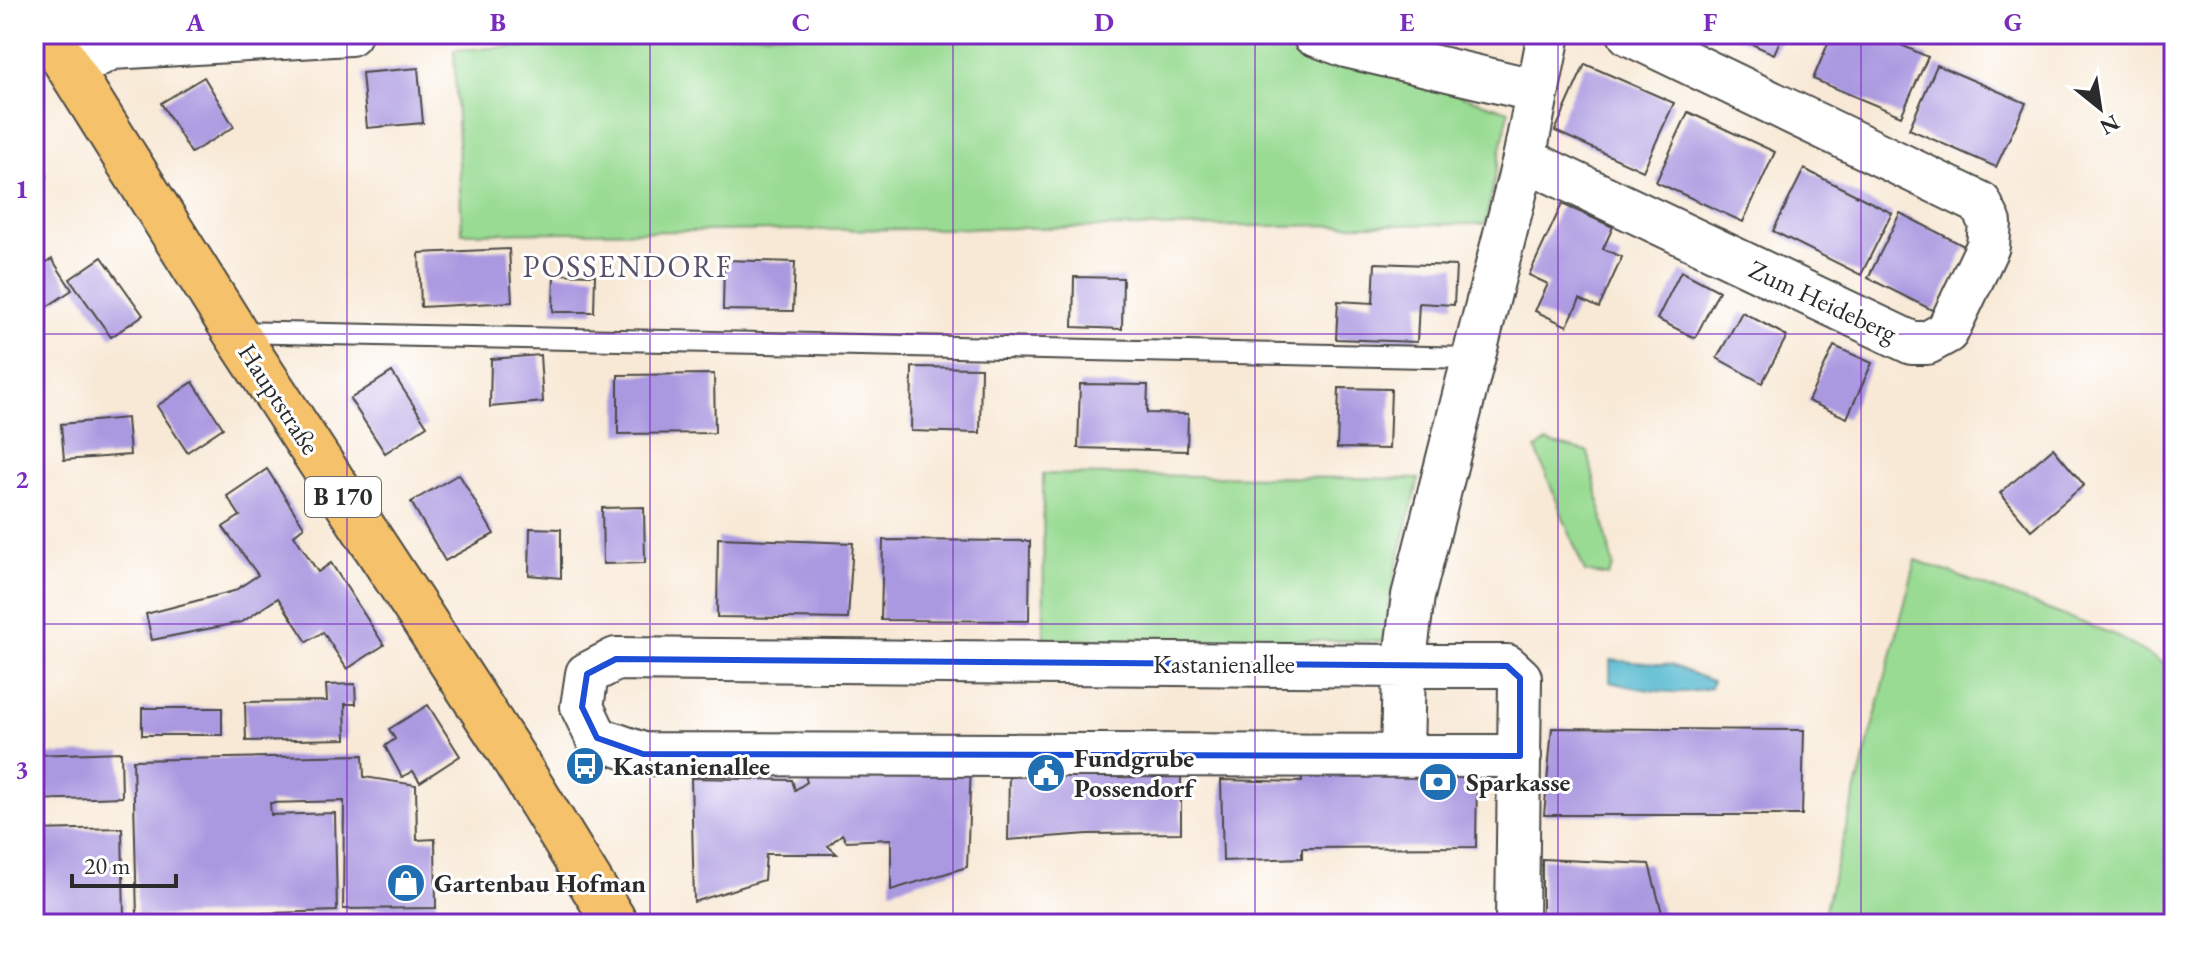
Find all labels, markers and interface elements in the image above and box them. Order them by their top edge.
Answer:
text: A [185,5,205,39]
text: B [490,5,506,39]
text: C [792,5,810,39]
text: D [1094,5,1114,39]
text: E [1400,5,1415,39]
text: F [1703,5,1717,39]
text: G [2004,5,2023,39]
north arrow [2060,68,2140,148]
text: N [2095,108,2125,142]
text: 1 [15,172,29,206]
district label: POSSENDORF [523,247,733,286]
street label: Zum Heideberg [1744,252,1903,350]
street label: Hauptstraße [231,337,327,461]
text: 2 [15,462,29,496]
road number: B 170 [305,477,381,517]
street label: Kastanienallee [1153,647,1295,681]
place label: Fundgrube Possendorf [1074,741,1197,805]
bus stop icon: Kastanienallee [564,745,606,787]
place label: Kastanienallee [613,749,770,783]
text: 3 [15,752,29,786]
public building icon: Fundgrube Possendorf [1025,752,1067,794]
bank icon: Sparkasse [1417,761,1459,803]
place label: Sparkasse [1466,765,1571,799]
scale bar [72,838,176,888]
text: 20 m [84,850,131,881]
shop icon: Gartenbau Hofman [385,862,427,904]
place label: Gartenbau Hofman [434,866,646,900]

